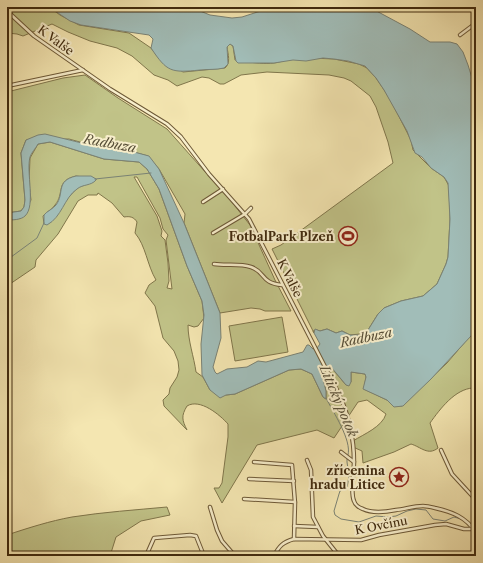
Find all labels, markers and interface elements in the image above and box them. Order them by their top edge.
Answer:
street label: K Valše [35,22,77,58]
water label: Radbuza [82,130,138,156]
sports icon: FotbalPark Plzeň [337,225,359,247]
place label: FotbalPark Plzeň [229,229,335,244]
street label: K Valše [274,256,306,300]
water label: Radbuza [338,324,394,351]
water label: Litický potok [316,362,361,440]
place label: zřícenina hradu Litice [310,463,386,492]
place icon: zřícenina hradu Litice [388,466,410,488]
street label: K Ovčínu [353,512,409,537]

